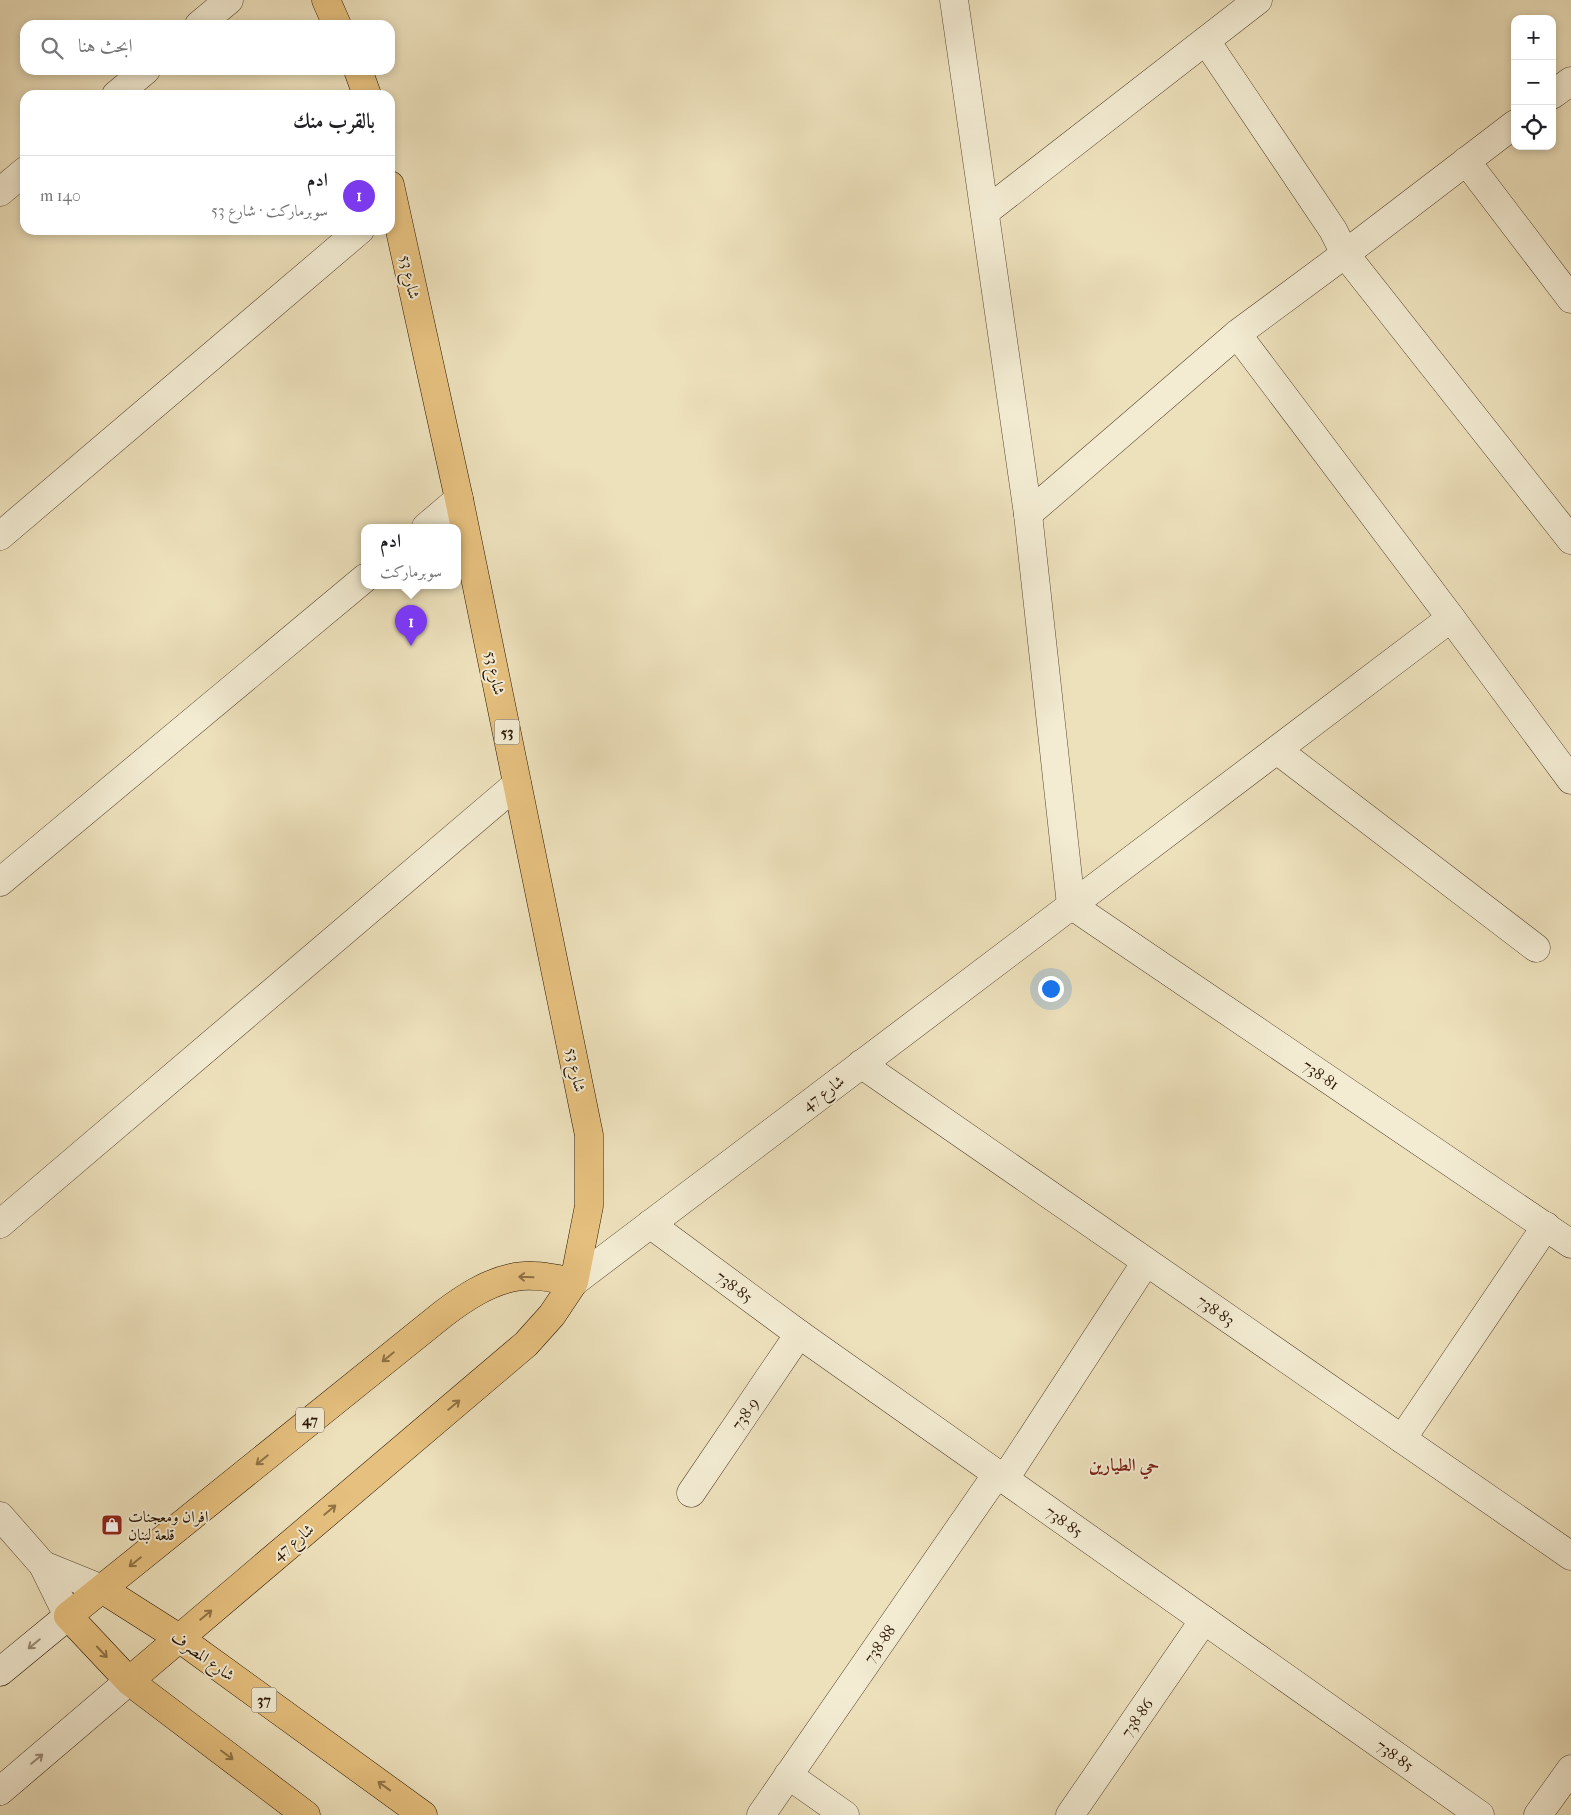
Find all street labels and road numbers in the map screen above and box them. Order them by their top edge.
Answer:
street label: شارع 53 [392,253,424,302]
street label: شارع 53 [477,649,509,698]
road number: 53 [494,720,520,744]
street label: شارع 53 [558,1046,590,1095]
street label: 738-81 [1299,1055,1343,1094]
street label: شارع 47 [798,1071,850,1118]
street label: 738-85 [712,1266,757,1306]
street label: 738-83 [1194,1291,1238,1330]
street label: 738-9 [727,1394,763,1433]
road number: 47 [296,1408,324,1432]
street label: 738-85 [1042,1502,1087,1541]
street label: شارع 47 [269,1519,320,1568]
street label: 738-88 [859,1621,899,1667]
street label: شارع المصرف [165,1627,238,1688]
road number: 37 [252,1688,276,1712]
street label: 738-86 [1117,1694,1157,1741]
street label: 738-85 [1373,1735,1418,1775]

